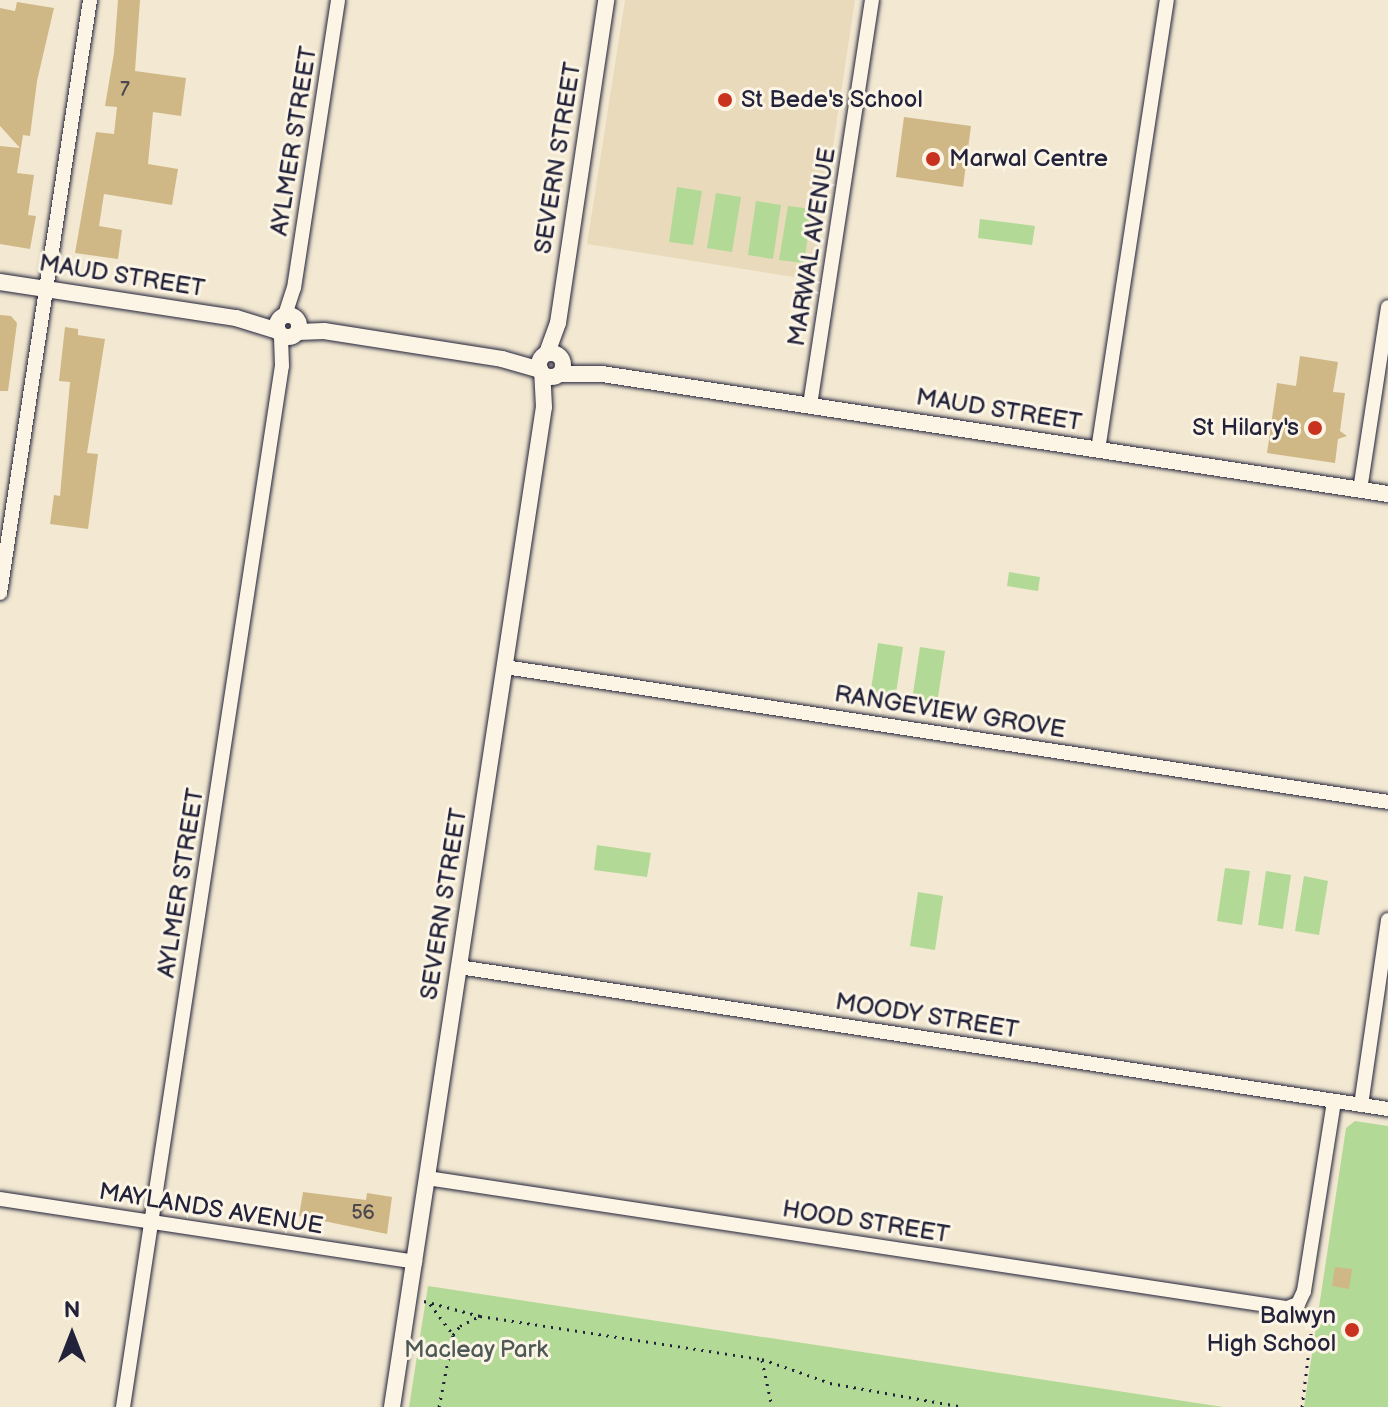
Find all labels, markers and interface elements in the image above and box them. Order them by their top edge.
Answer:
street label: AYLMER STREET [265,44,323,238]
street label: SEVERN STREET [529,60,587,256]
house number: 7 [120,78,130,102]
place label: St Bede's School [741,86,923,114]
marker: St Bede's School [716,91,734,109]
place label: Marwal Centre [949,145,1108,173]
street label: MARWAL AVENUE [782,146,842,348]
marker: Marwal Centre [924,150,942,168]
street label: MAUD STREET [37,249,207,303]
street label: MAUD STREET [914,383,1084,437]
place label: St Hilary's [1192,414,1299,442]
marker: St Hilary's [1306,419,1324,437]
street label: RANGEVIEW GROVE [832,680,1068,744]
street label: AYLMER STREET [152,786,210,980]
street label: SEVERN STREET [415,806,473,1002]
street label: MOODY STREET [833,987,1021,1045]
street label: MAYLANDS AVENUE [97,1177,325,1241]
street label: HOOD STREET [780,1195,952,1249]
house number: 56 [351,1201,375,1225]
north arrow [32,1295,112,1375]
text: N [64,1297,80,1324]
place label: Balwyn High School [1206,1302,1336,1358]
marker: Balwyn High School [1343,1321,1361,1339]
park label: Macleay Park [403,1336,549,1364]

